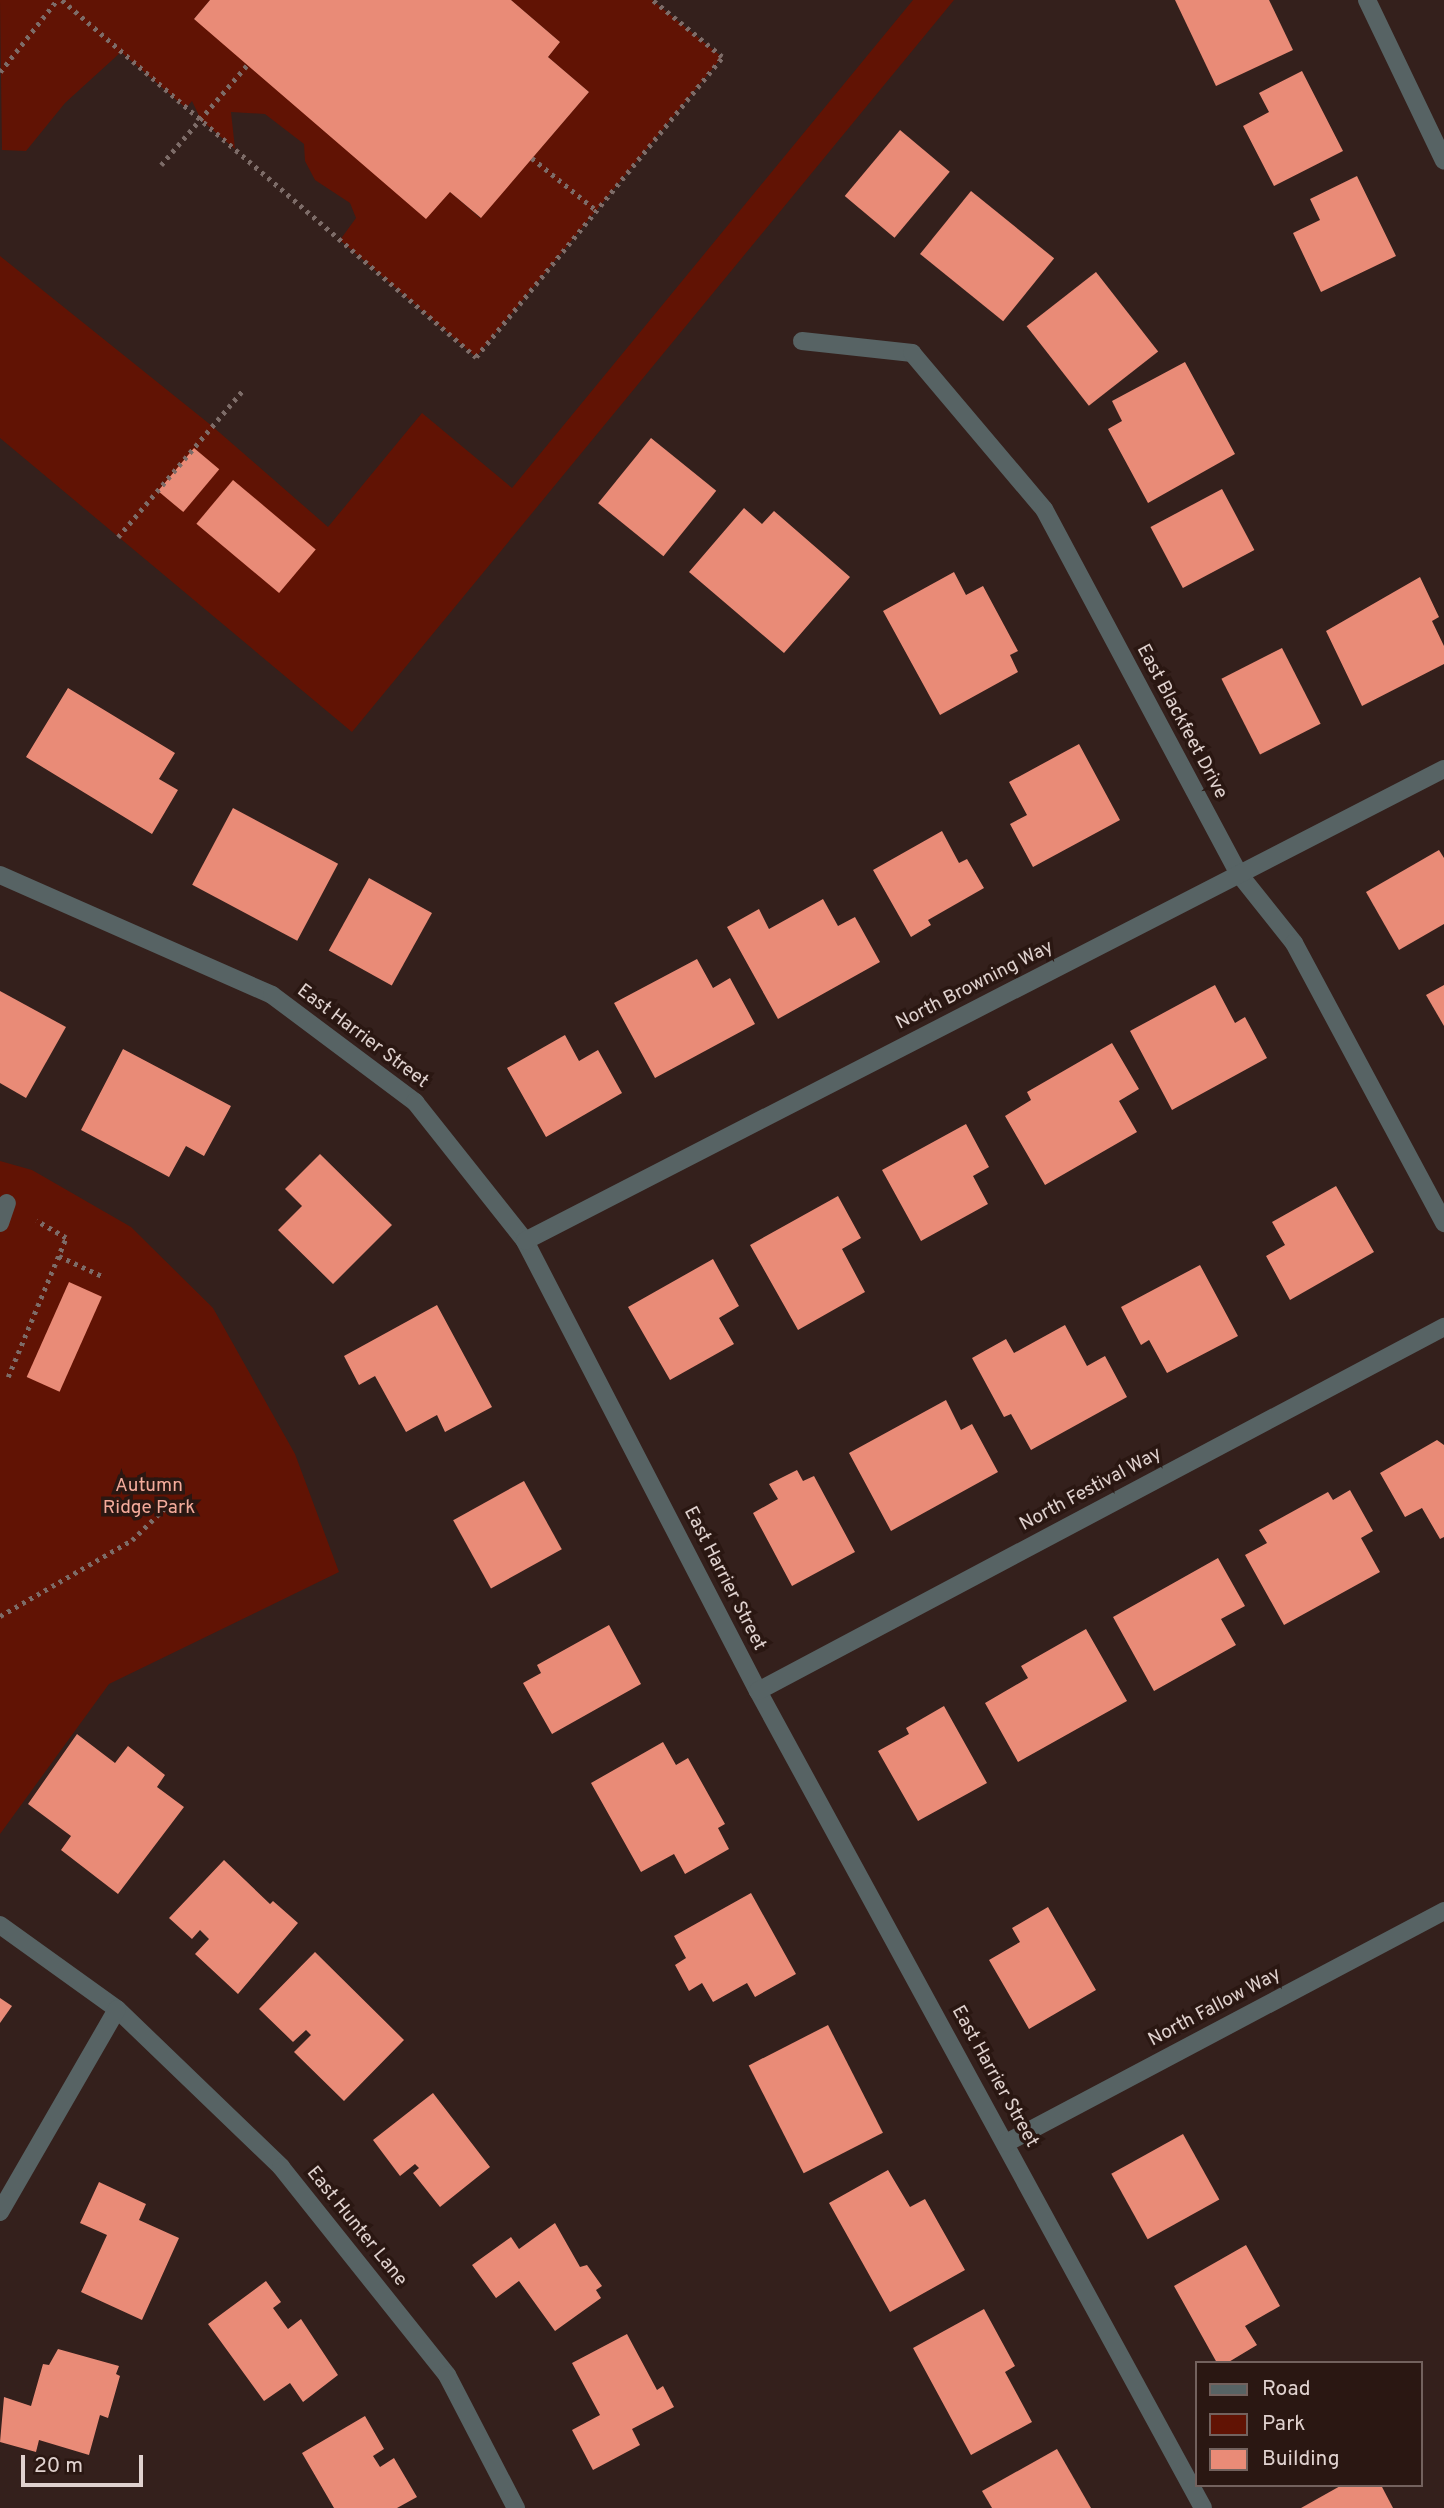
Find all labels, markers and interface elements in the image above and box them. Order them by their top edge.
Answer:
street label: East Blackfeet Drive [1131,641,1231,803]
street label: North Browning Way [892,936,1058,1036]
street label: East Harrier Street [292,980,432,1094]
street label: North Festival Way [1016,1443,1166,1537]
park label: Autumn Ridge Park [103,1476,195,1520]
street label: East Harrier Street [678,1503,770,1655]
street label: North Fallow Way [1145,1963,1285,2053]
street label: East Harrier Street [946,2002,1042,2152]
street label: East Hunter Lane [301,2163,411,2291]
legend [1196,2361,1423,2487]
text: Road [1262,2376,1311,2403]
text: Park [1262,2411,1305,2438]
scale bar [24,2442,147,2486]
text: Building [1262,2446,1340,2473]
text: 20 m [34,2453,83,2480]

